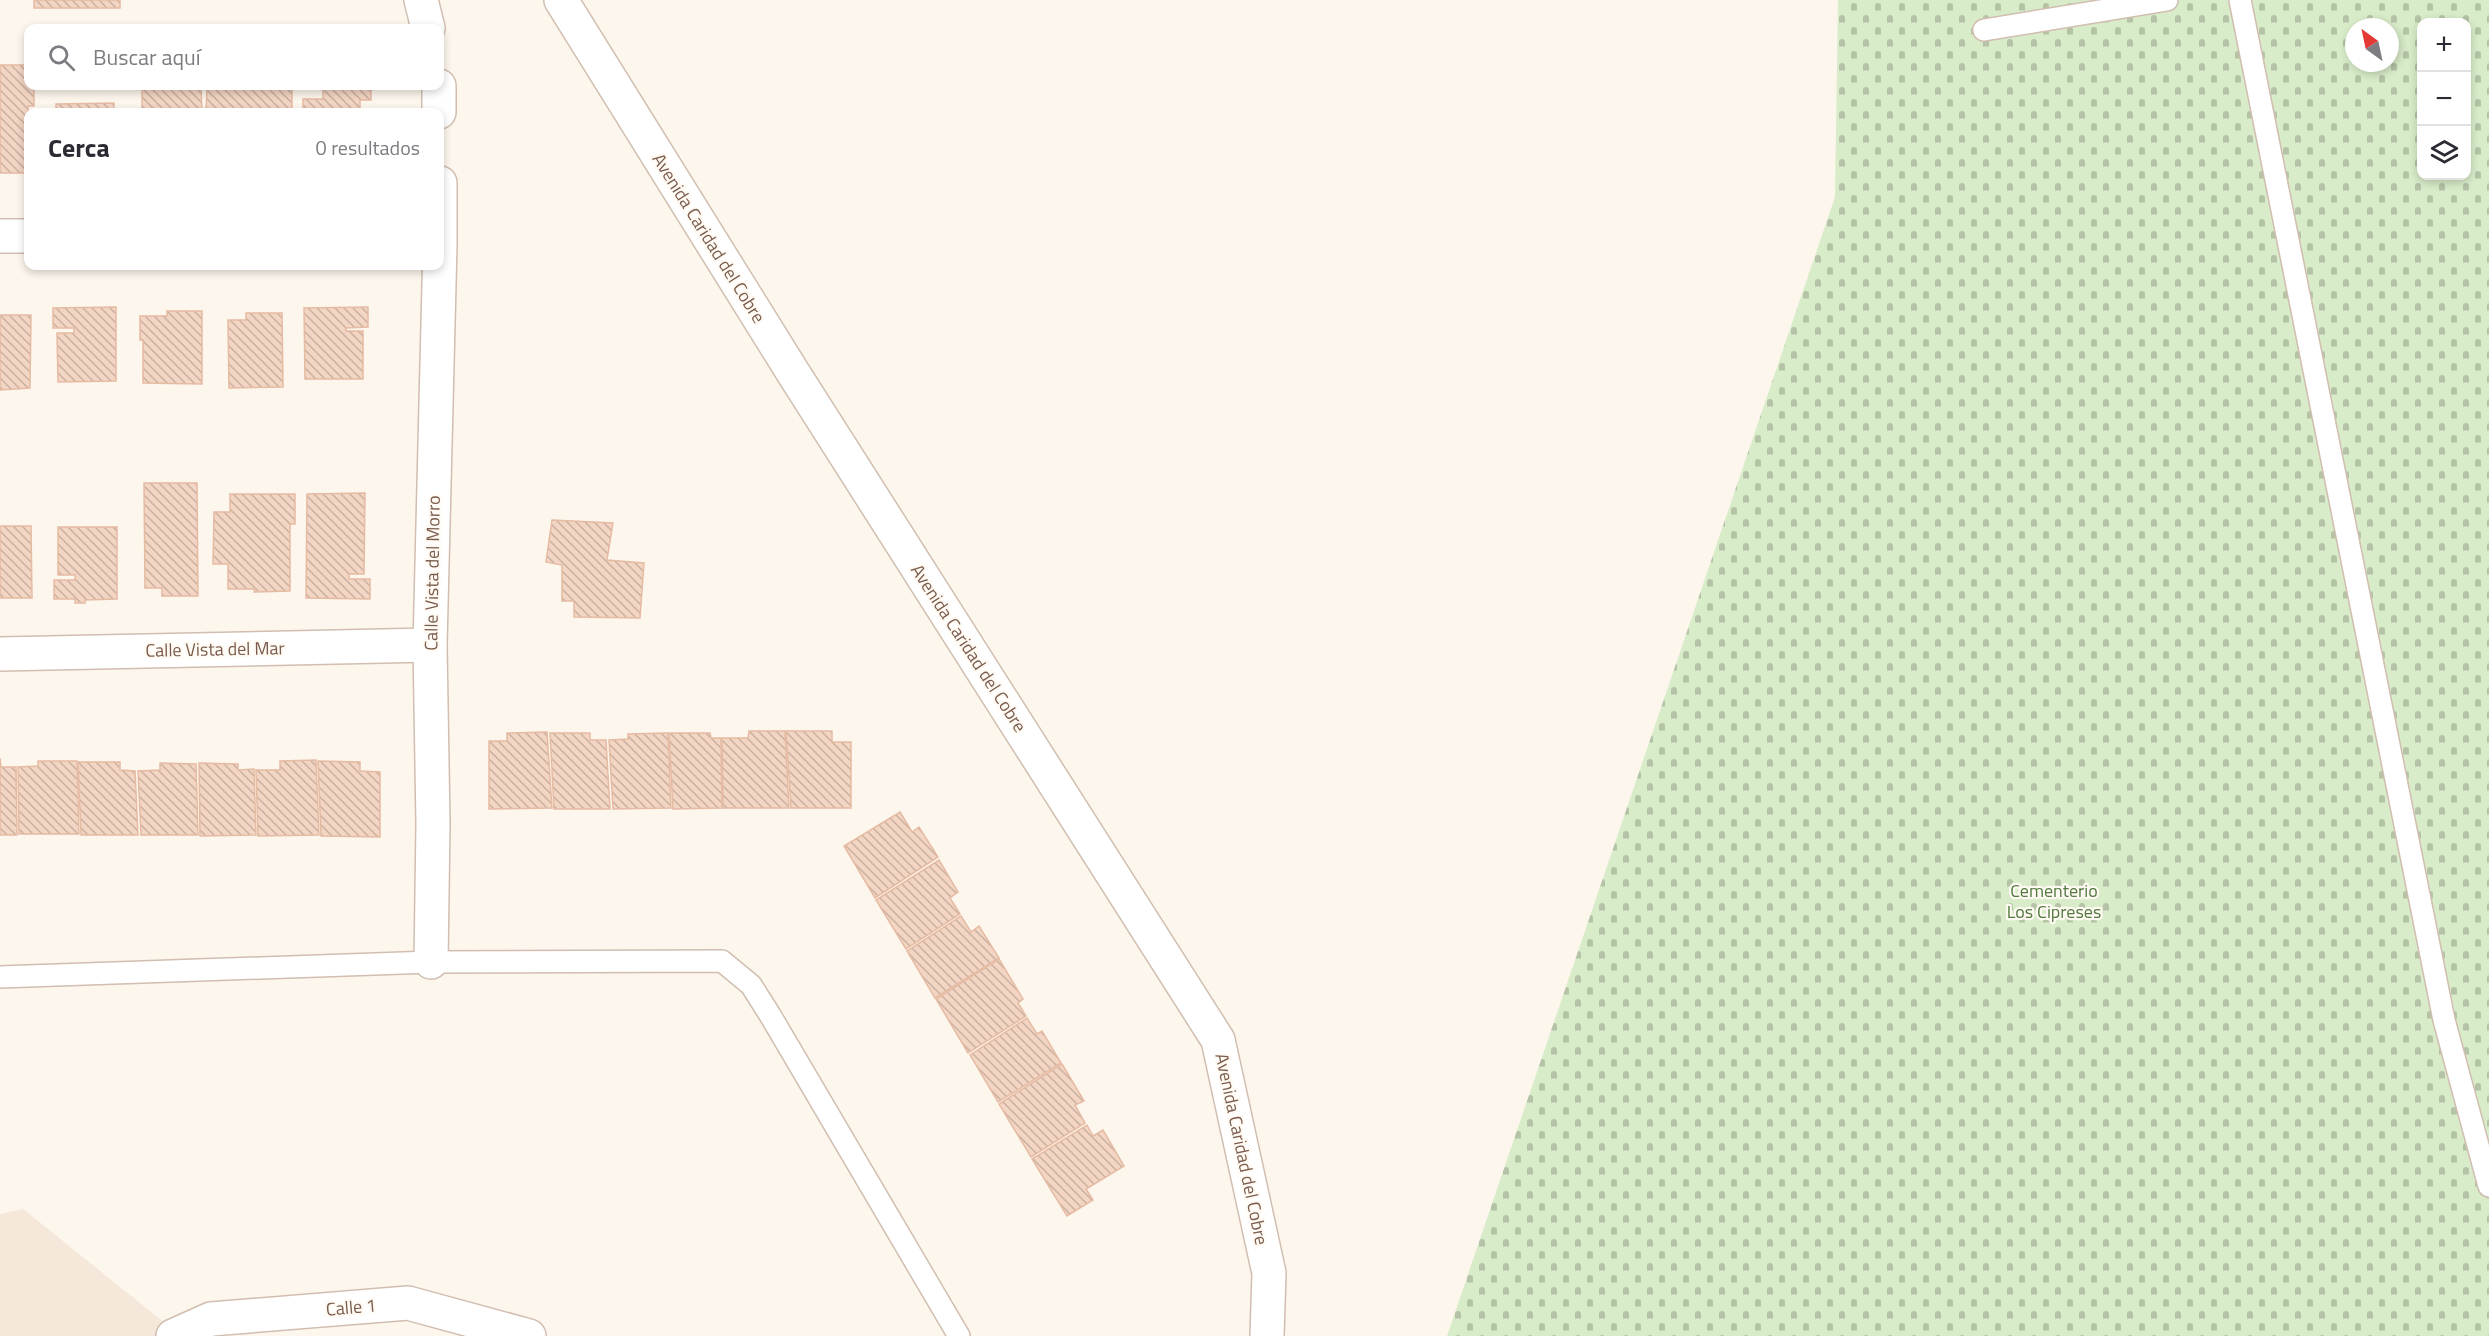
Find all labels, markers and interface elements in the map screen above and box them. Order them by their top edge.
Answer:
north arrow [2345,18,2399,72]
map controls [2417,18,2471,180]
button: + [2417,18,2471,72]
search box [24,24,444,90]
text: Buscar aquí [93,40,201,74]
icon: search [45,41,78,74]
button: − [2417,72,2471,126]
button: layers [2417,126,2471,180]
text: Cerca [48,128,110,167]
text: 0 resultados [316,132,420,163]
street label: Avenida Caridad del Cobre [646,148,772,328]
street label: Calle Vista del Morro [417,495,447,651]
street label: Avenida Caridad del Cobre [904,559,1034,737]
street label: Calle Vista del Mar [145,634,285,664]
park label: Cementerio Los Cipreses [2007,877,2101,925]
street label: Avenida Caridad del Cobre [1208,1051,1276,1247]
street label: Calle 1 [325,1291,377,1323]

